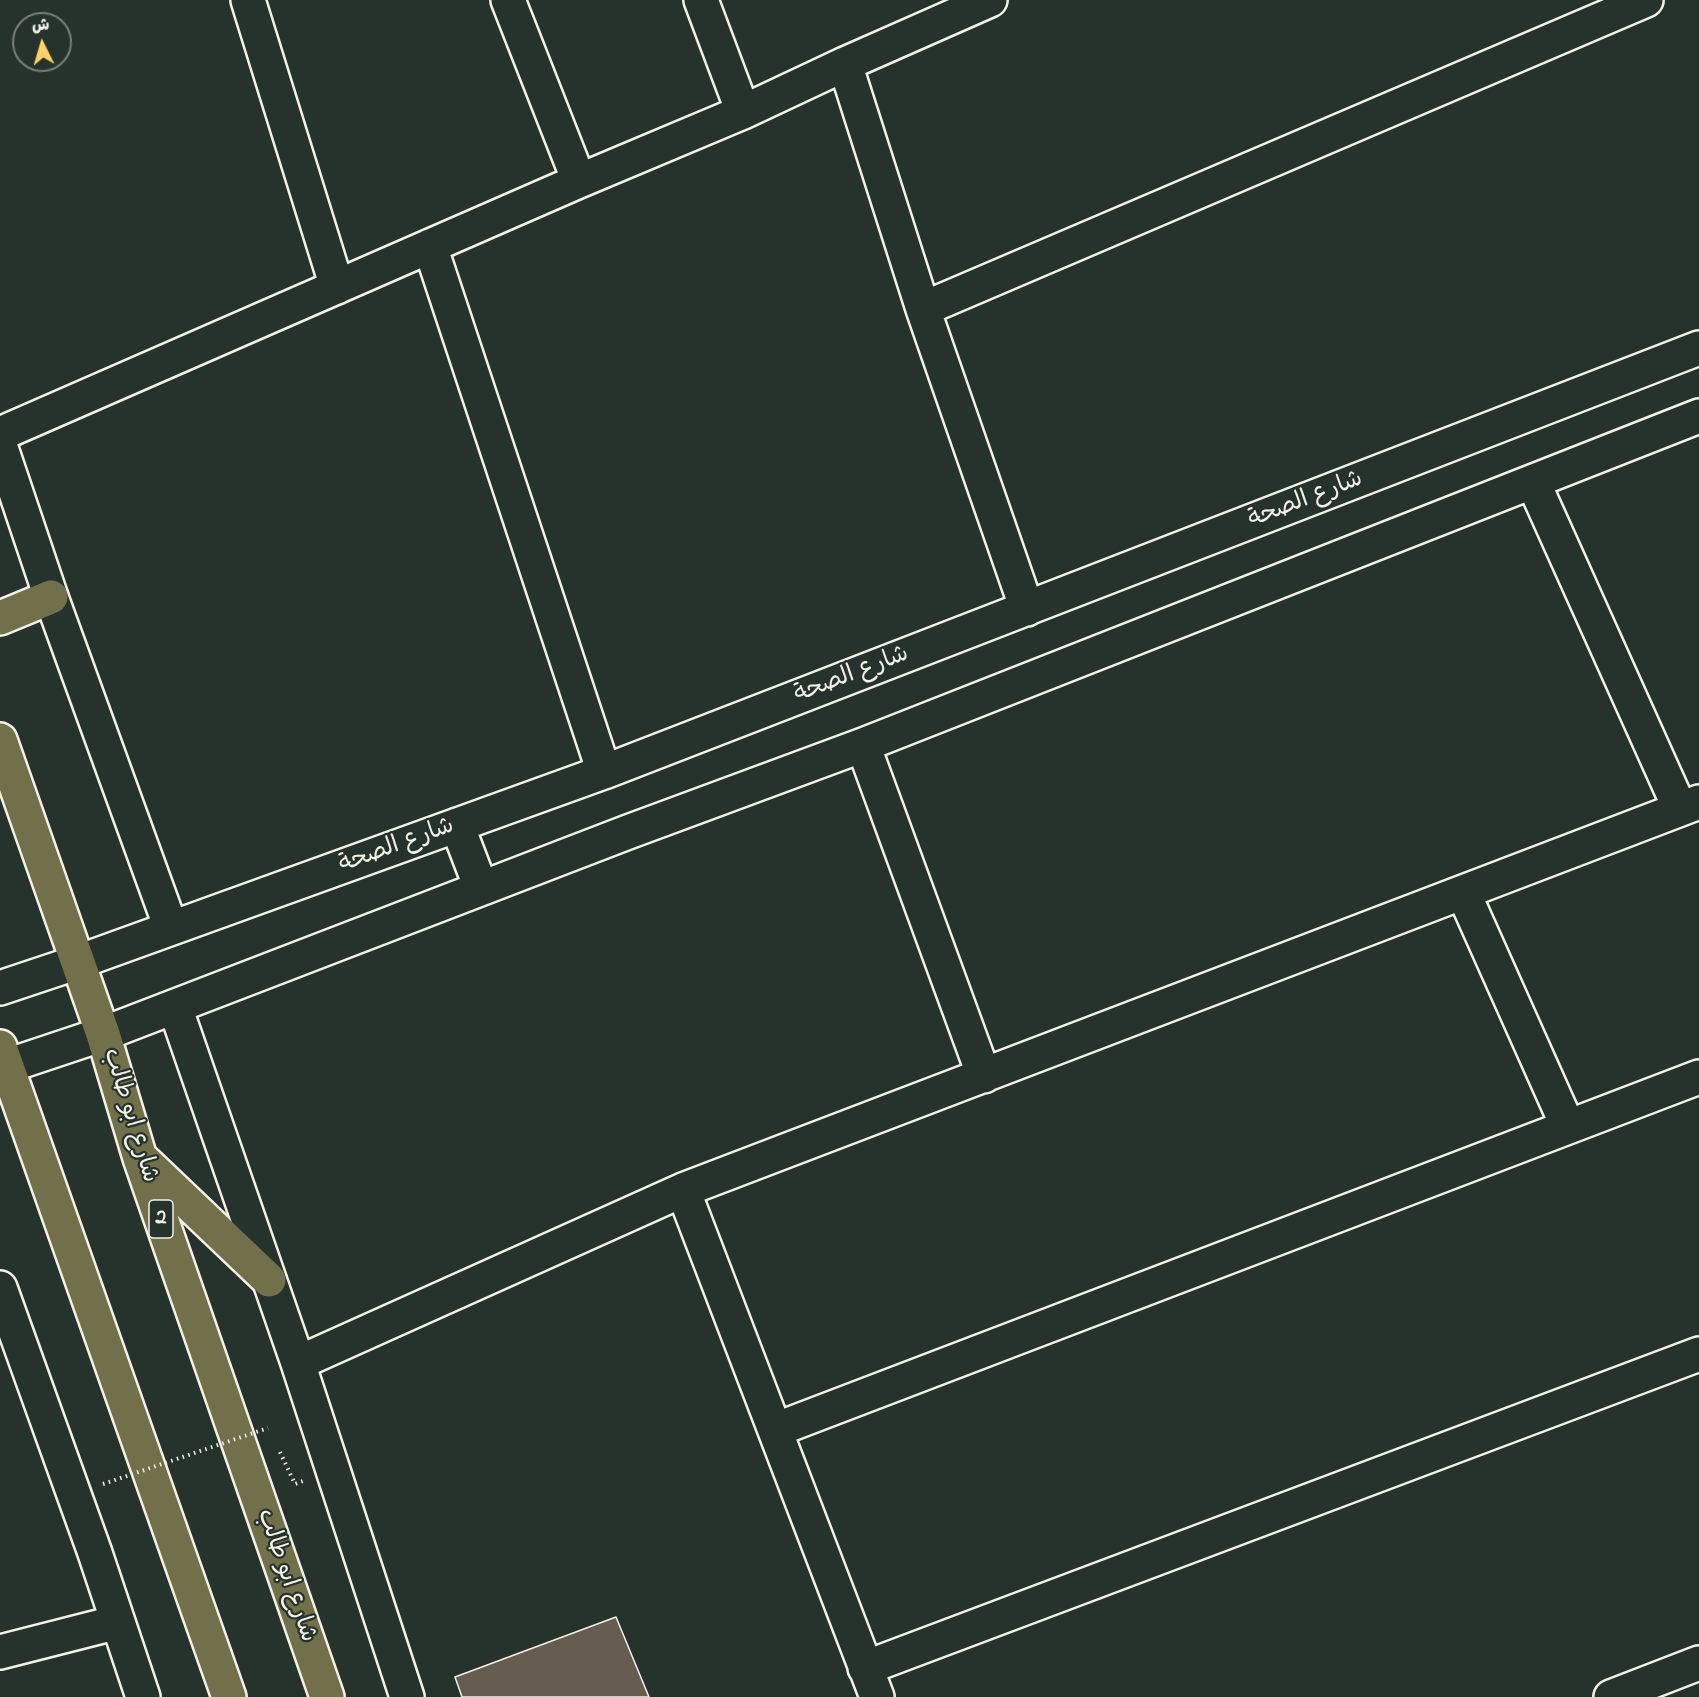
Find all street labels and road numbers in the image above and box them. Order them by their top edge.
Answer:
street label: شارع الصحة [1245,466,1367,536]
street label: شارع الصحة [791,641,913,711]
street label: شارع الصحة [336,813,458,881]
street label: شارع ابو طالب [95,1045,163,1187]
road number: 2 [149,1200,173,1238]
street label: شارع ابو طالب [249,1506,321,1646]

